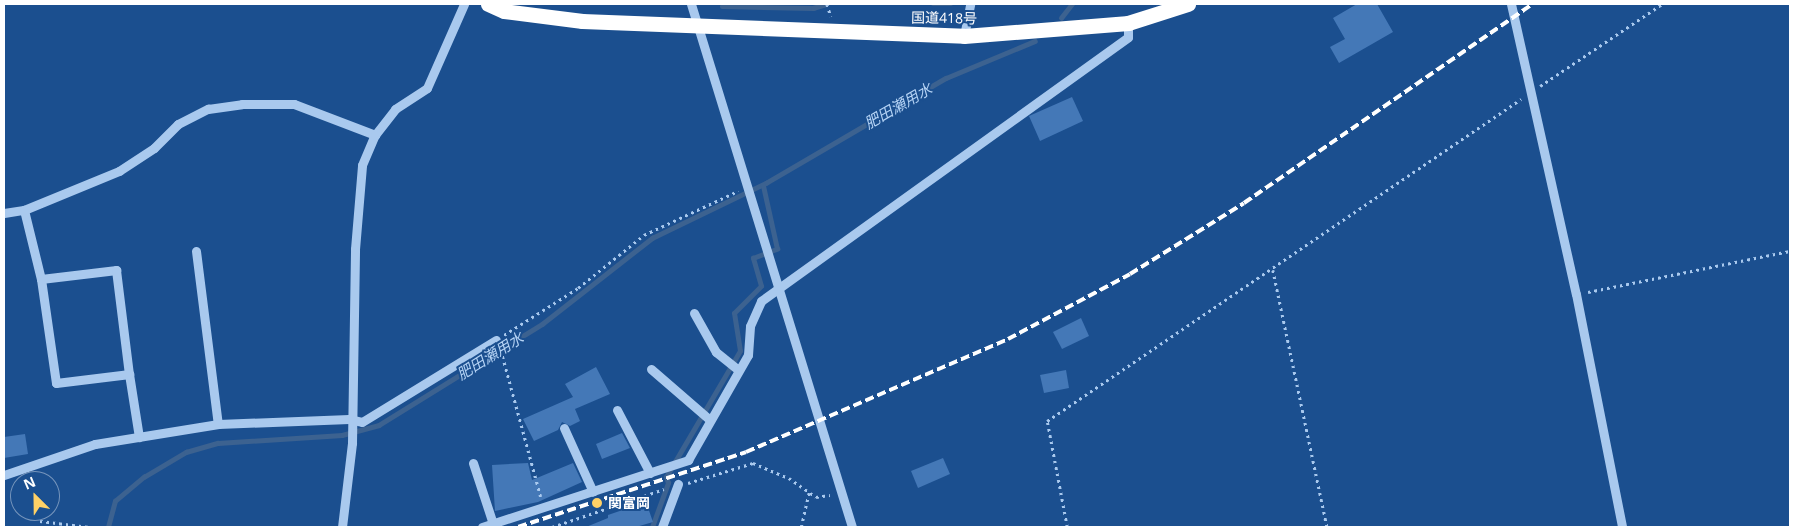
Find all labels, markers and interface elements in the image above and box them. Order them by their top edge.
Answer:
street label: 国道418号 [911,9,977,27]
water label: 肥田瀬用水 [861,79,935,133]
water label: 肥田瀬用水 [453,328,527,384]
north arrow [10,471,60,521]
text: N [20,472,38,494]
place label: 関富岡 [608,495,650,511]
marker: 関富岡 [590,496,604,510]

